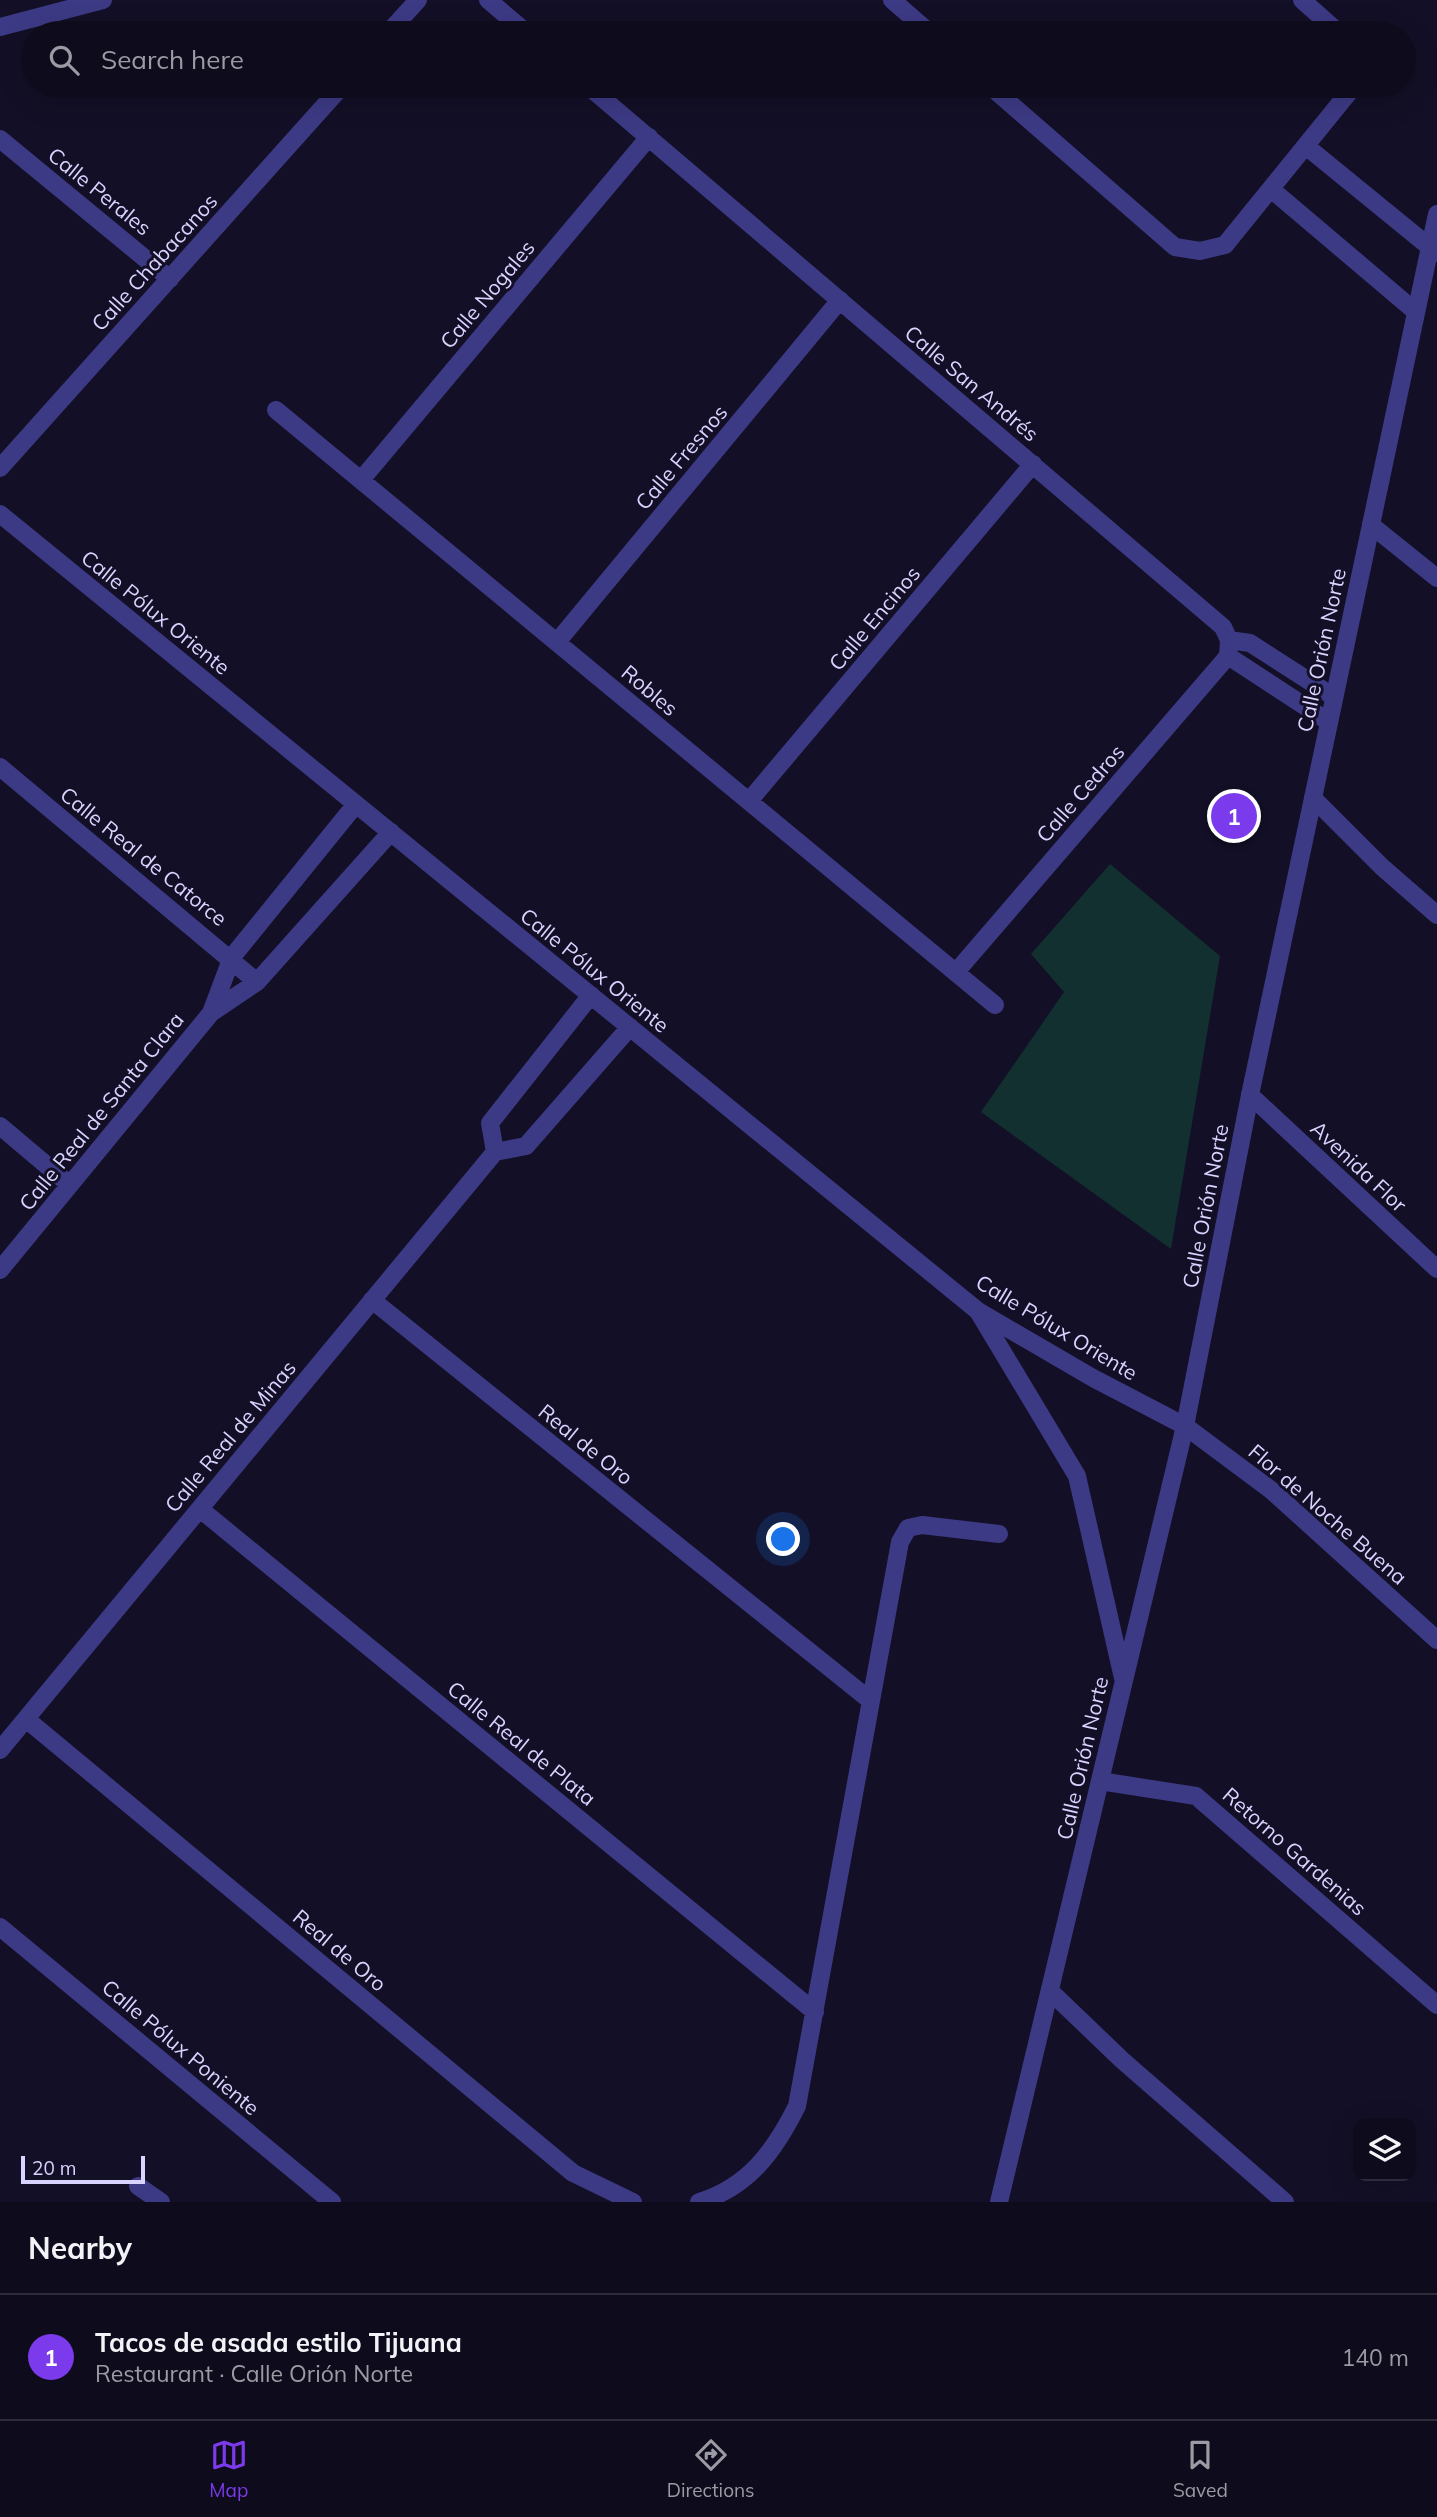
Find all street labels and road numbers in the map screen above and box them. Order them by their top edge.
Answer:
street label: Calle Perales [43,142,157,240]
street label: Calle Chabacanos [86,188,222,336]
street label: Calle Nogales [434,235,540,353]
street label: Calle San Andrés [900,319,1044,447]
street label: Calle Fresnos [630,399,732,515]
street label: Calle Pólux Oriente [76,544,236,680]
street label: Calle Encinos [823,561,925,675]
street label: Calle Orión Norte [1291,566,1351,734]
street label: Robles [616,659,684,721]
street label: Calle Cedros [1030,739,1130,847]
street label: Calle Real de Catorce [55,781,233,931]
street label: Calle Pólux Oriente [515,902,675,1038]
street label: Calle Real de Santa Clara [13,1007,189,1215]
street label: Avenida Flor [1306,1115,1413,1217]
street label: Calle Orión Norte [1176,1122,1234,1290]
street label: Calle Pólux Oriente [972,1269,1142,1385]
street label: Calle Real de Minas [159,1355,301,1517]
street label: Real de Oro [534,1398,638,1490]
street label: Flor de Noche Buena [1243,1438,1413,1590]
street label: Calle Orión Norte [1051,1674,1113,1842]
street label: Calle Real de Plata [443,1675,601,1811]
street label: Retorno Gardenias [1218,1781,1372,1921]
street label: Real de Oro [288,1903,392,1997]
street label: Calle Pólux Poniente [97,1974,265,2120]

